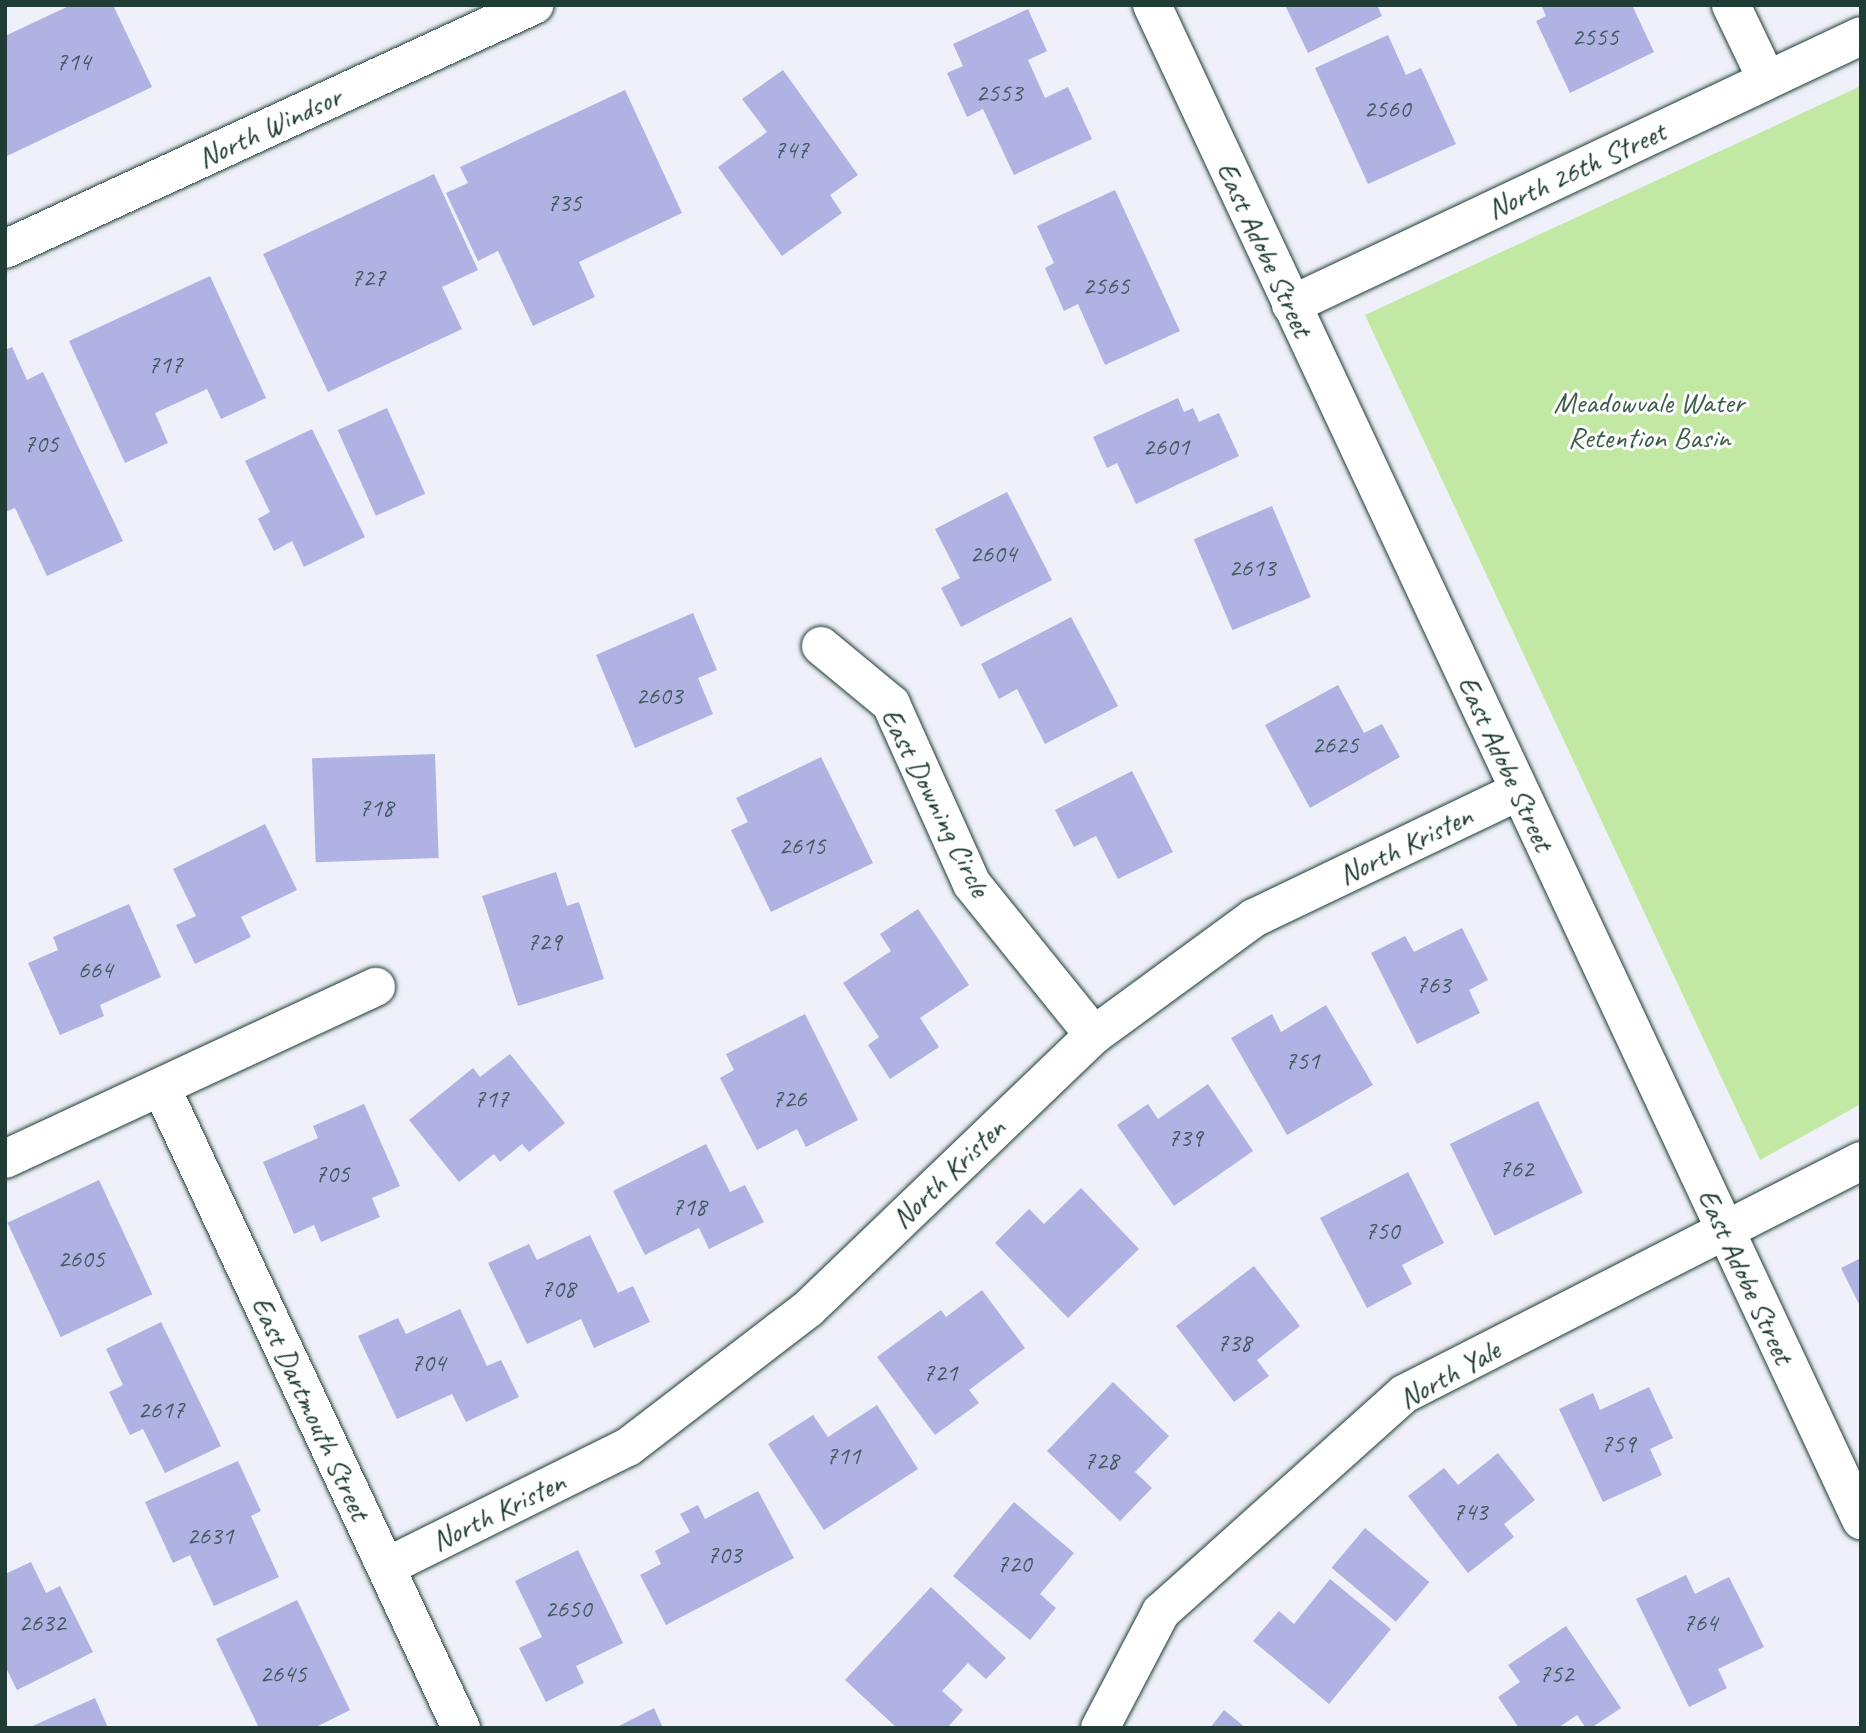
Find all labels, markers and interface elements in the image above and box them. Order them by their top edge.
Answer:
house number: 2555 [1572,21,1618,53]
house number: 714 [55,46,91,78]
house number: 2553 [976,77,1022,109]
street label: North Windsor [191,78,347,176]
house number: 2560 [1364,93,1410,125]
street label: North 26th Street [1481,113,1671,227]
house number: 747 [773,134,809,166]
street label: East Adobe Street [1209,156,1321,342]
house number: 735 [546,187,582,219]
house number: 727 [350,262,386,294]
house number: 2565 [1083,270,1129,302]
house number: 717 [147,349,183,381]
park label: Meadowvale Water Retention Basin [1553,384,1745,454]
house number: 705 [23,428,59,460]
house number: 2601 [1143,431,1189,463]
house number: 2604 [970,538,1016,570]
house number: 2613 [1229,552,1275,584]
street label: East Adobe Street [1450,670,1562,856]
house number: 2603 [636,680,682,712]
street label: East Downing Circle [873,702,999,902]
house number: 2625 [1312,729,1358,761]
house number: 718 [358,792,394,824]
street label: North Kristen [1332,797,1478,893]
house number: 2615 [779,830,825,862]
house number: 729 [526,926,562,958]
house number: 664 [77,954,113,986]
house number: 763 [1415,969,1451,1001]
house number: 751 [1284,1045,1320,1077]
house number: 717 [473,1083,509,1115]
house number: 726 [771,1083,807,1115]
street label: North Kristen [883,1110,1013,1236]
house number: 739 [1167,1122,1203,1154]
house number: 762 [1498,1153,1534,1185]
house number: 705 [314,1158,350,1190]
street label: East Adobe Street [1690,1183,1802,1369]
house number: 718 [671,1191,707,1223]
house number: 750 [1364,1215,1400,1247]
house number: 2605 [58,1243,104,1275]
house number: 708 [540,1273,576,1305]
street label: East Dartmouth Street [244,1291,378,1525]
house number: 738 [1216,1327,1252,1359]
street label: North Yale [1392,1331,1506,1417]
house number: 704 [410,1347,446,1379]
house number: 721 [922,1357,958,1389]
house number: 2617 [138,1394,184,1426]
house number: 759 [1600,1428,1636,1460]
house number: 711 [825,1440,861,1472]
house number: 728 [1083,1445,1119,1477]
street label: North Kristen [425,1463,571,1559]
house number: 743 [1452,1496,1488,1528]
house number: 2631 [187,1520,233,1552]
house number: 703 [706,1539,742,1571]
house number: 720 [996,1548,1032,1580]
house number: 2650 [545,1593,591,1625]
house number: 2632 [19,1607,65,1639]
house number: 764 [1682,1607,1718,1639]
house number: 2645 [260,1658,306,1690]
house number: 752 [1538,1658,1574,1690]

